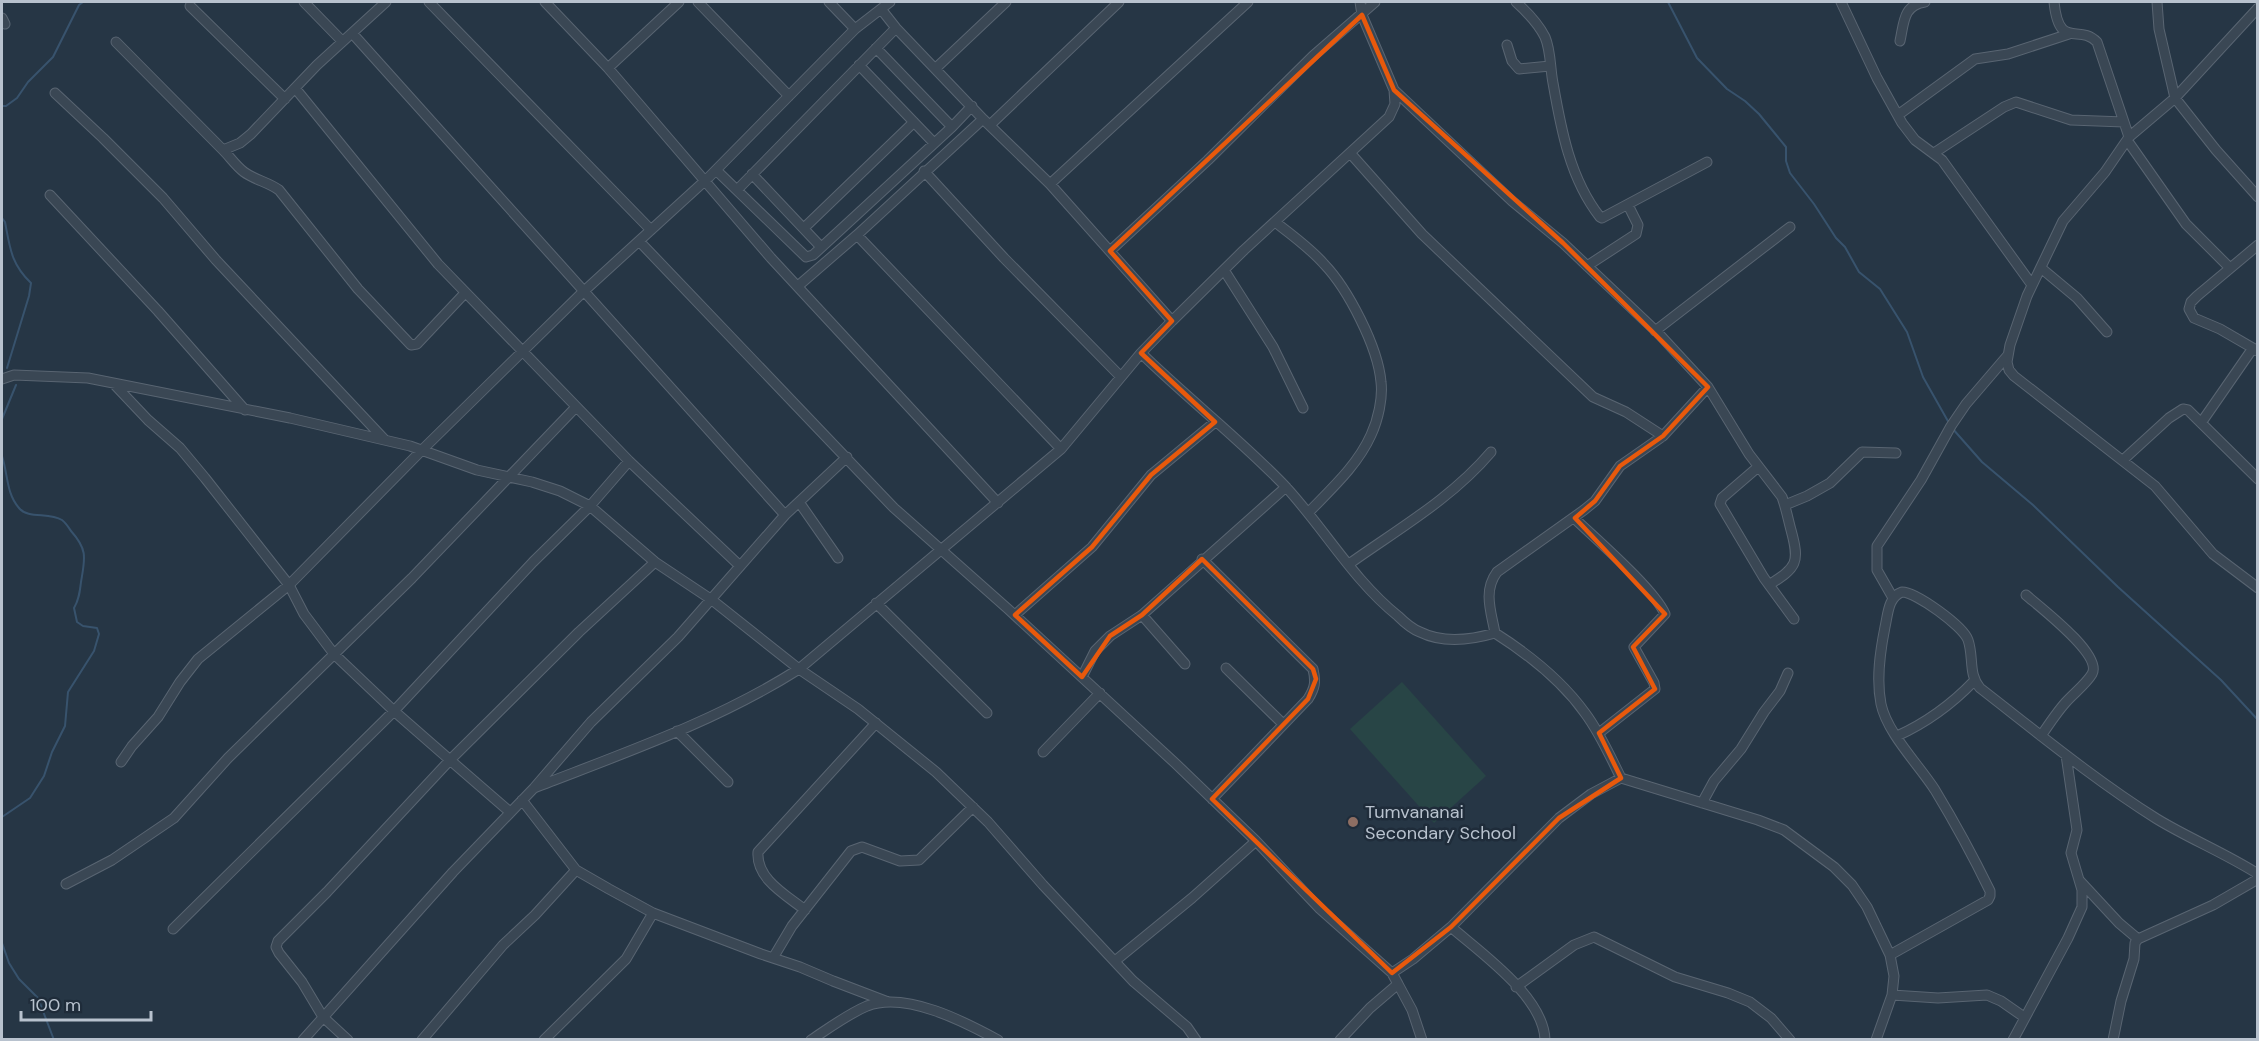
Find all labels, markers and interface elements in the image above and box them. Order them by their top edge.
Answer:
place label: Tumvananai Secondary School [1365,800,1516,845]
marker: Tumvananai Secondary School [1346,815,1360,829]
scale bar [21,984,152,1022]
text: 100 m [30,993,81,1017]

